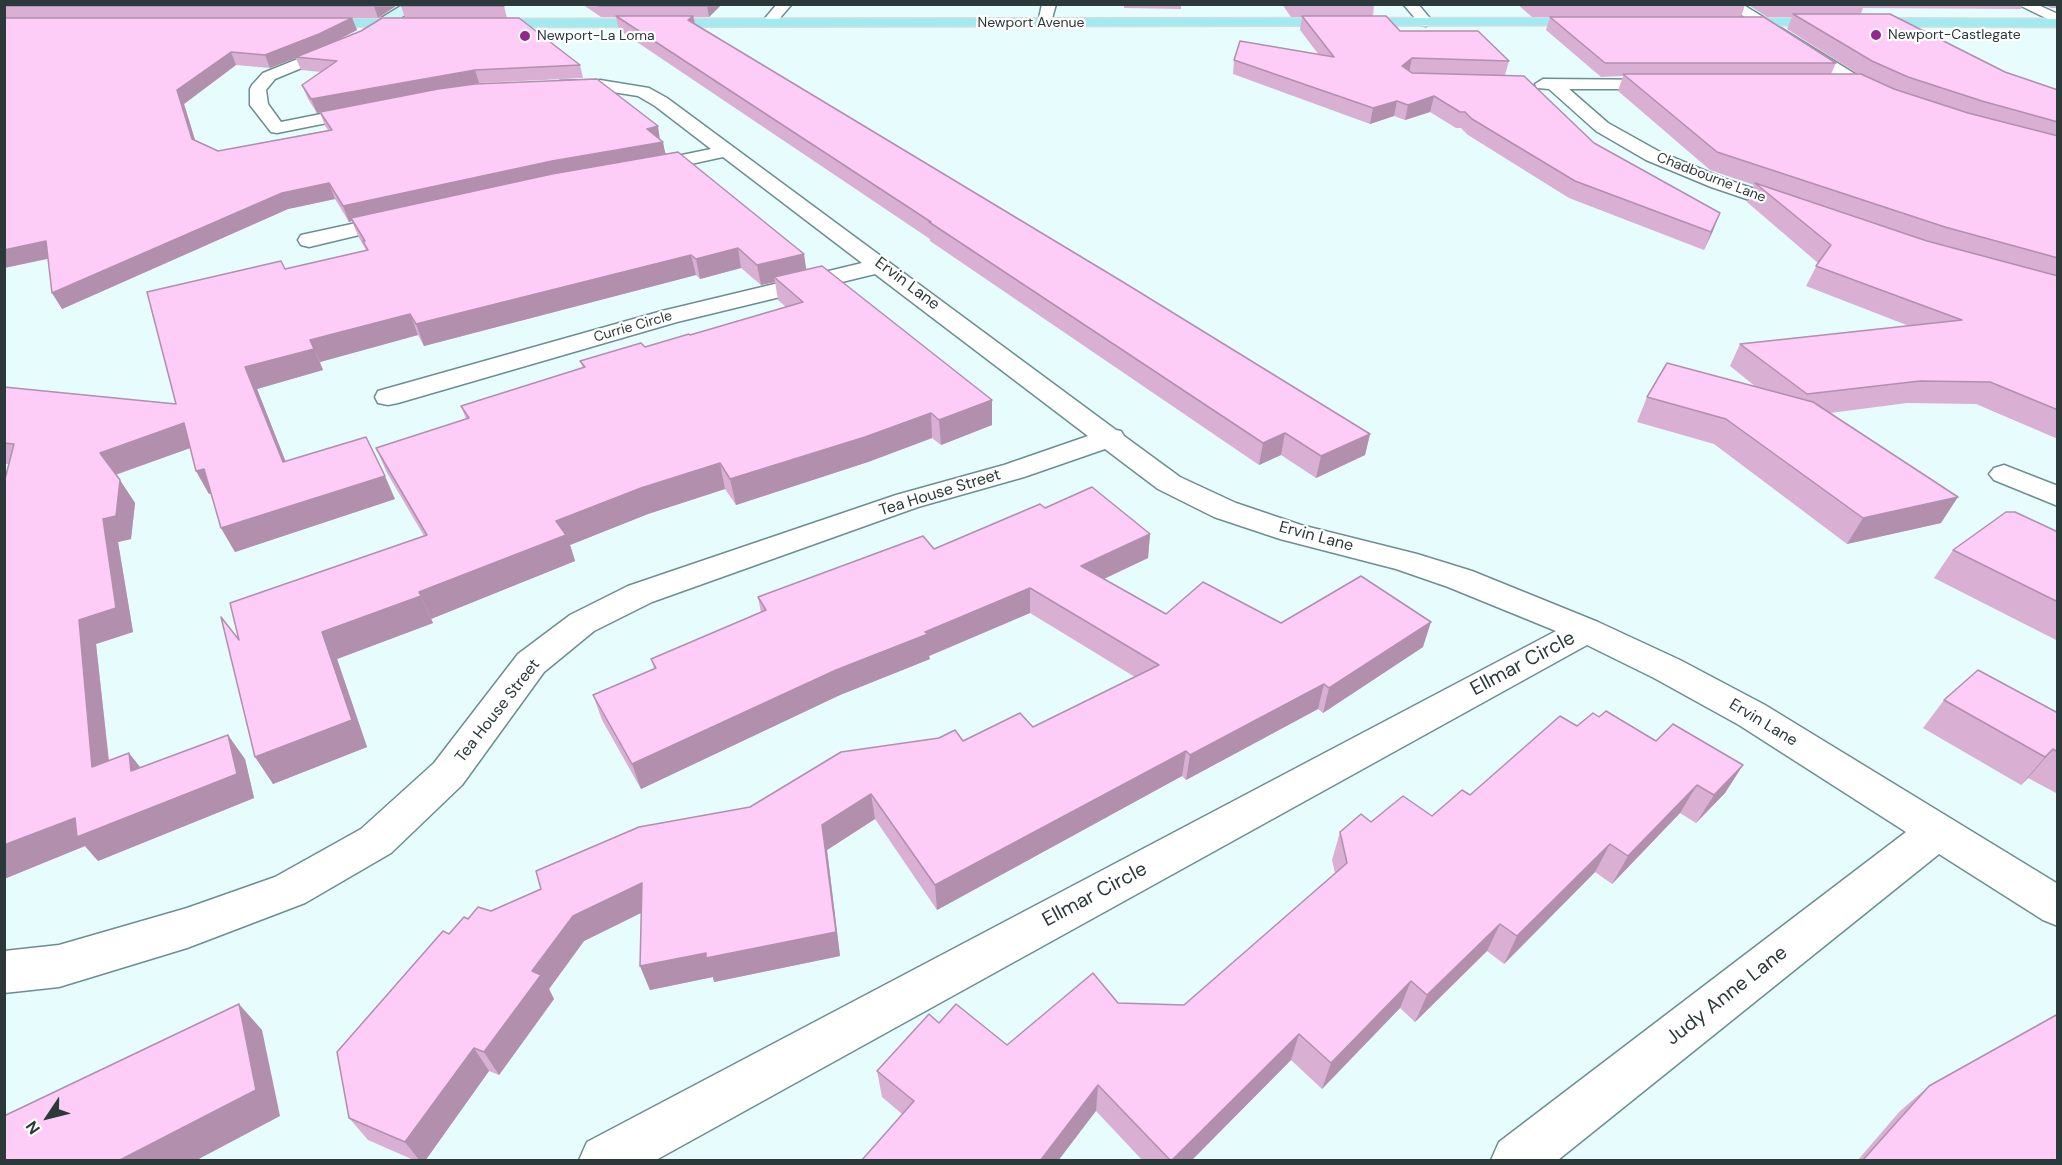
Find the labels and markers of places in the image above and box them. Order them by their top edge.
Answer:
place label: Newport-Castlegate [1888,27,2021,43]
place label: Newport-La Loma [537,28,655,44]
marker: Newport-Castlegate [1869,28,1883,42]
marker: Newport-La Loma [518,29,532,43]

